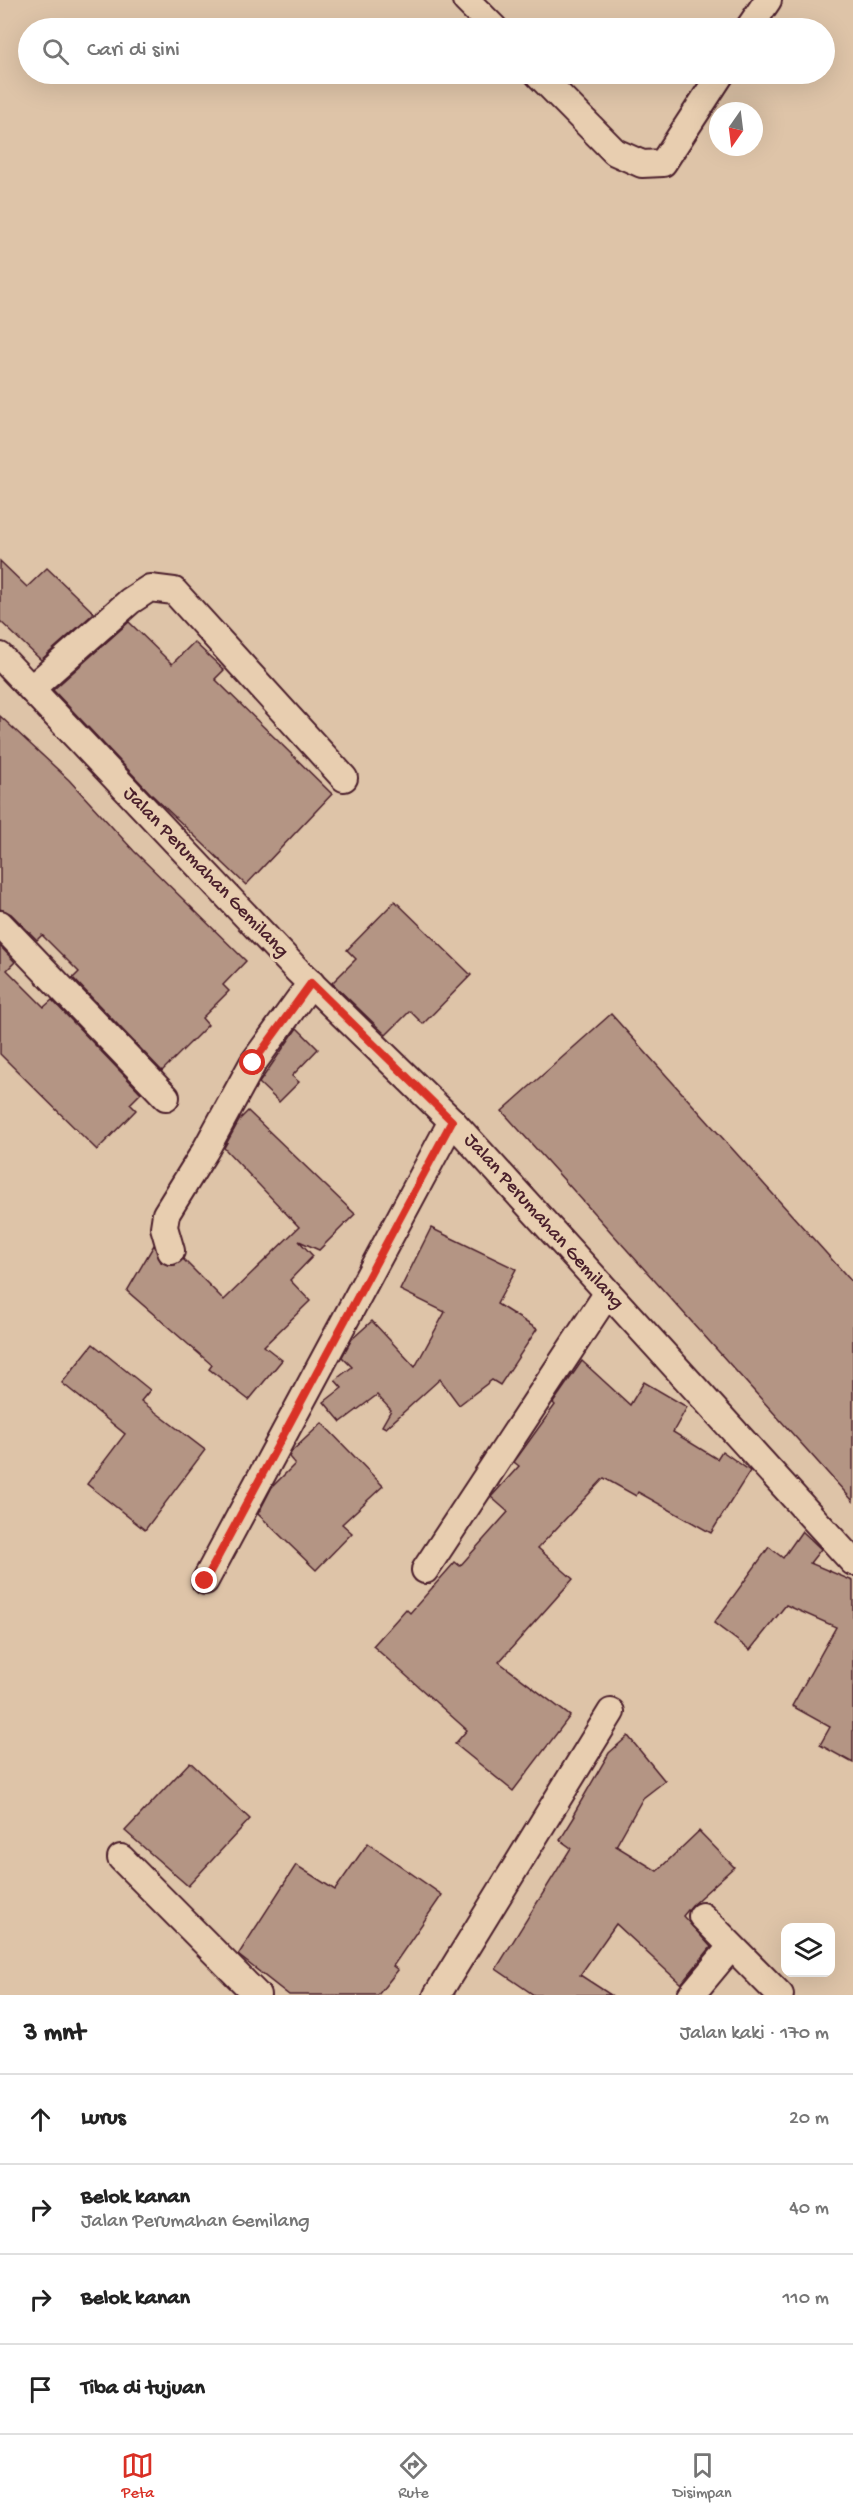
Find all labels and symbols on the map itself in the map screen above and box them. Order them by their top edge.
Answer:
north arrow [709,102,763,156]
street label: Jalan Perumahan Gemilang [117,783,293,963]
route start [239,1049,265,1075]
street label: Jalan Perumahan Gemilang [458,1129,628,1315]
route end [191,1567,217,1593]

